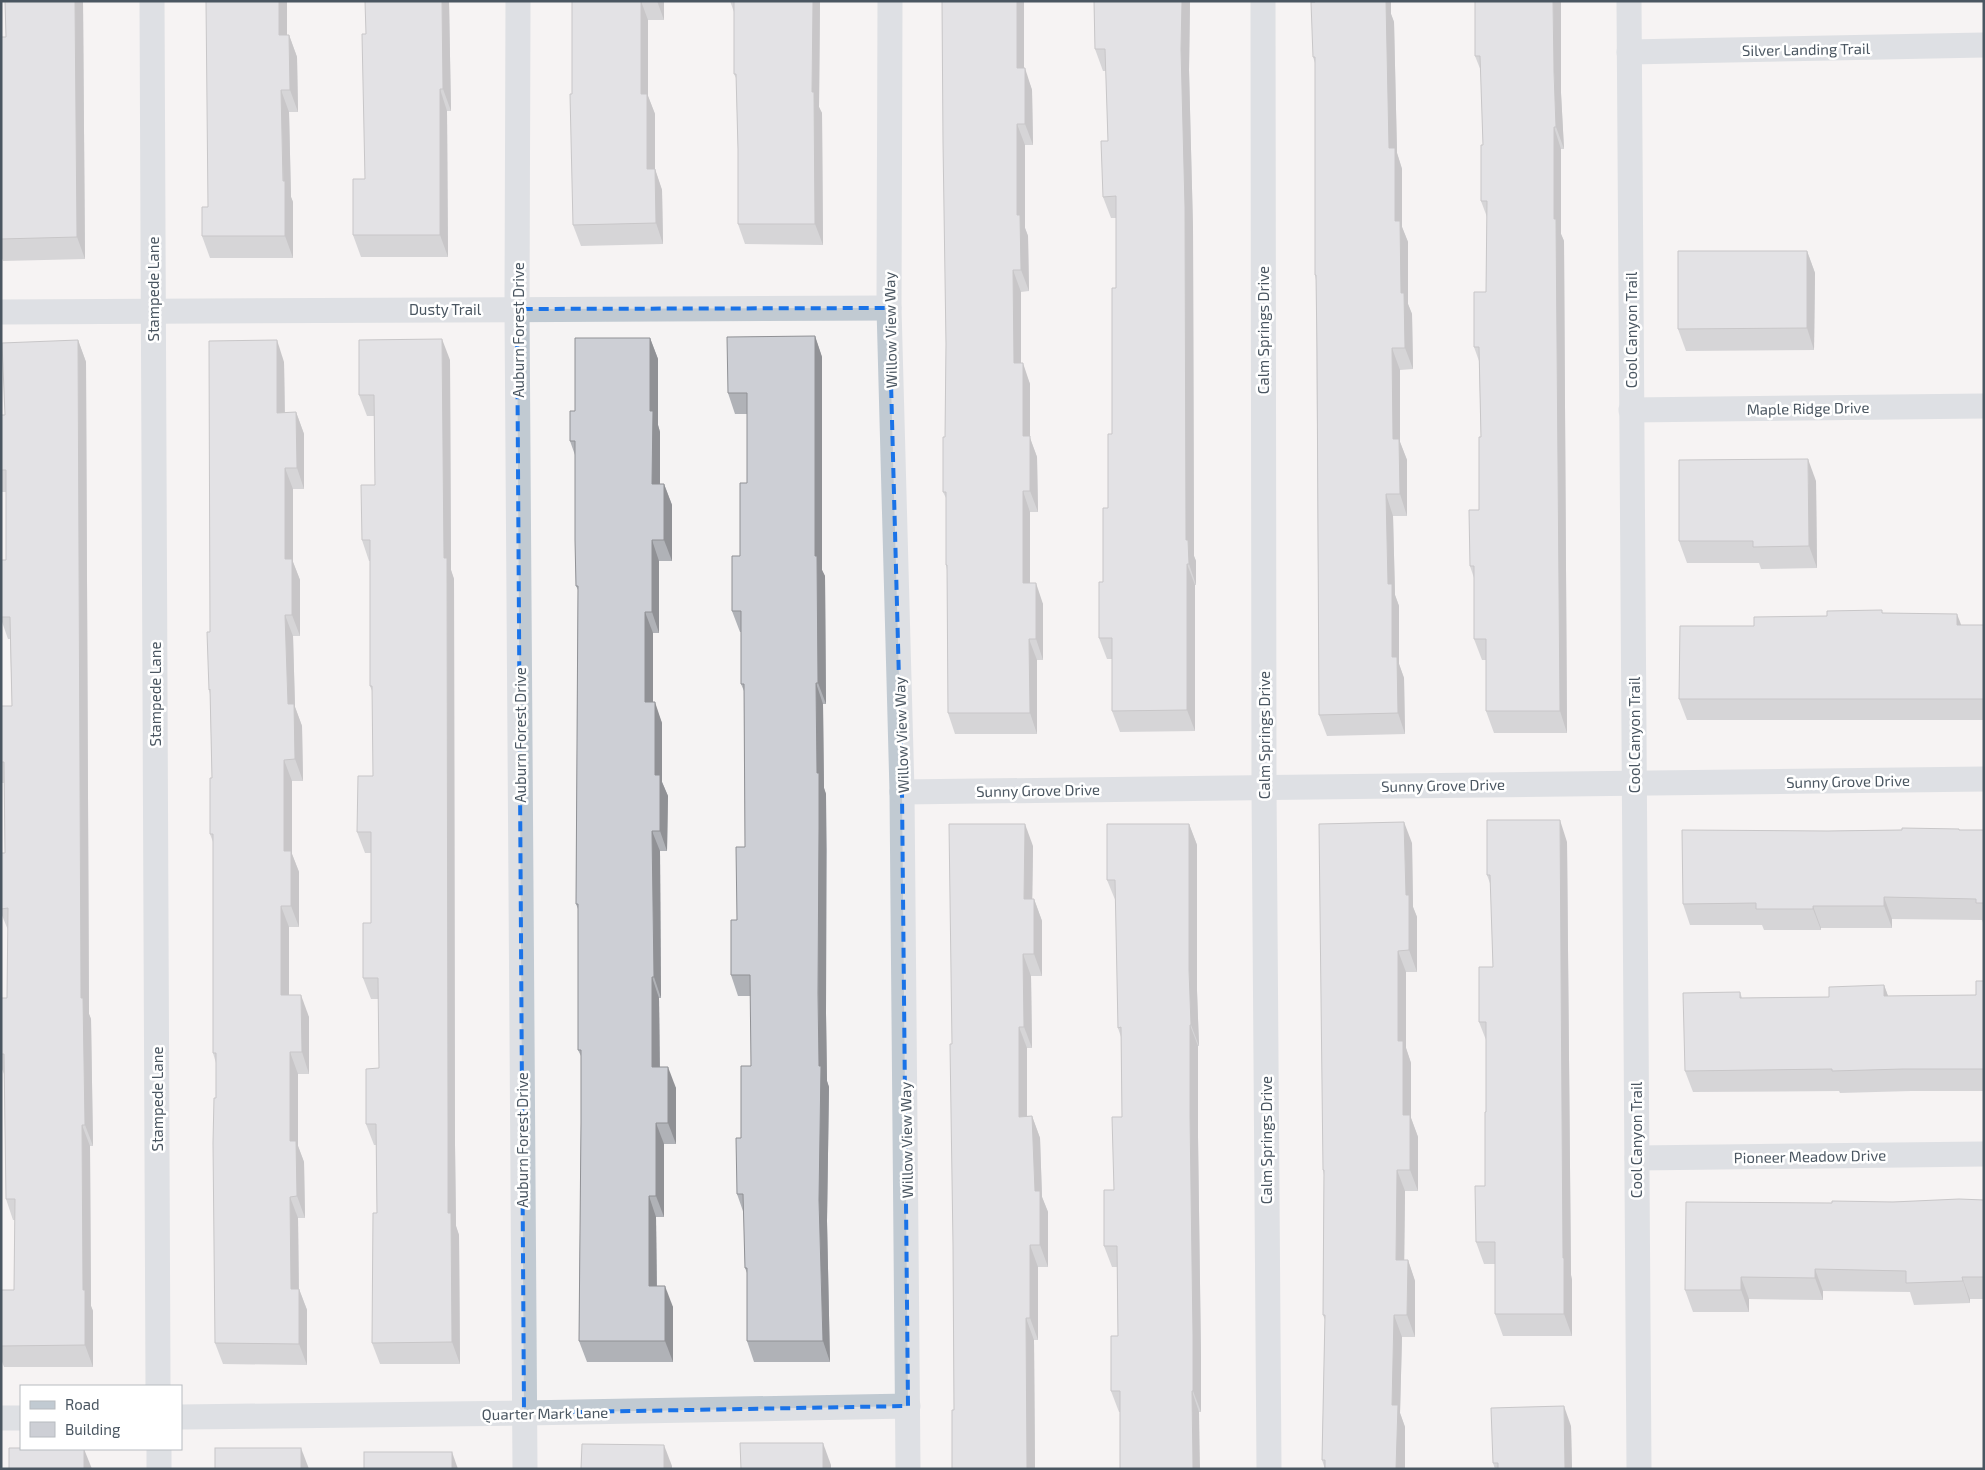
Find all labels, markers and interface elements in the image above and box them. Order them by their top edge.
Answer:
street label: Silver Landing Trail [1742,39,1871,59]
street label: Stampede Lane [144,237,162,341]
street label: Auburn Forest Drive [509,262,527,398]
street label: Calm Springs Drive [1254,266,1272,394]
street label: Willow View Way [880,271,900,388]
street label: Cool Canyon Trail [1622,271,1640,388]
street label: Dusty Trail [409,300,482,318]
street label: Maple Ridge Drive [1746,398,1870,418]
street label: Stampede Lane [146,642,164,746]
street label: Auburn Forest Drive [511,667,529,803]
street label: Calm Springs Drive [1255,671,1273,799]
street label: Willow View Way [890,676,912,794]
street label: Cool Canyon Trail [1625,676,1643,793]
street label: Sunny Grove Drive [1786,771,1910,791]
street label: Sunny Grove Drive [1381,775,1505,795]
street label: Sunny Grove Drive [976,780,1100,800]
street label: Stampede Lane [148,1047,166,1151]
street label: Auburn Forest Drive [513,1072,531,1208]
street label: Calm Springs Drive [1257,1076,1275,1204]
street label: Willow View Way [896,1081,916,1198]
street label: Cool Canyon Trail [1627,1081,1645,1198]
street label: Pioneer Meadow Drive [1734,1146,1886,1166]
legend [20,1385,182,1450]
text: Road [65,1395,100,1413]
street label: Quarter Mark Lane [482,1403,608,1424]
text: Building [65,1420,121,1438]

